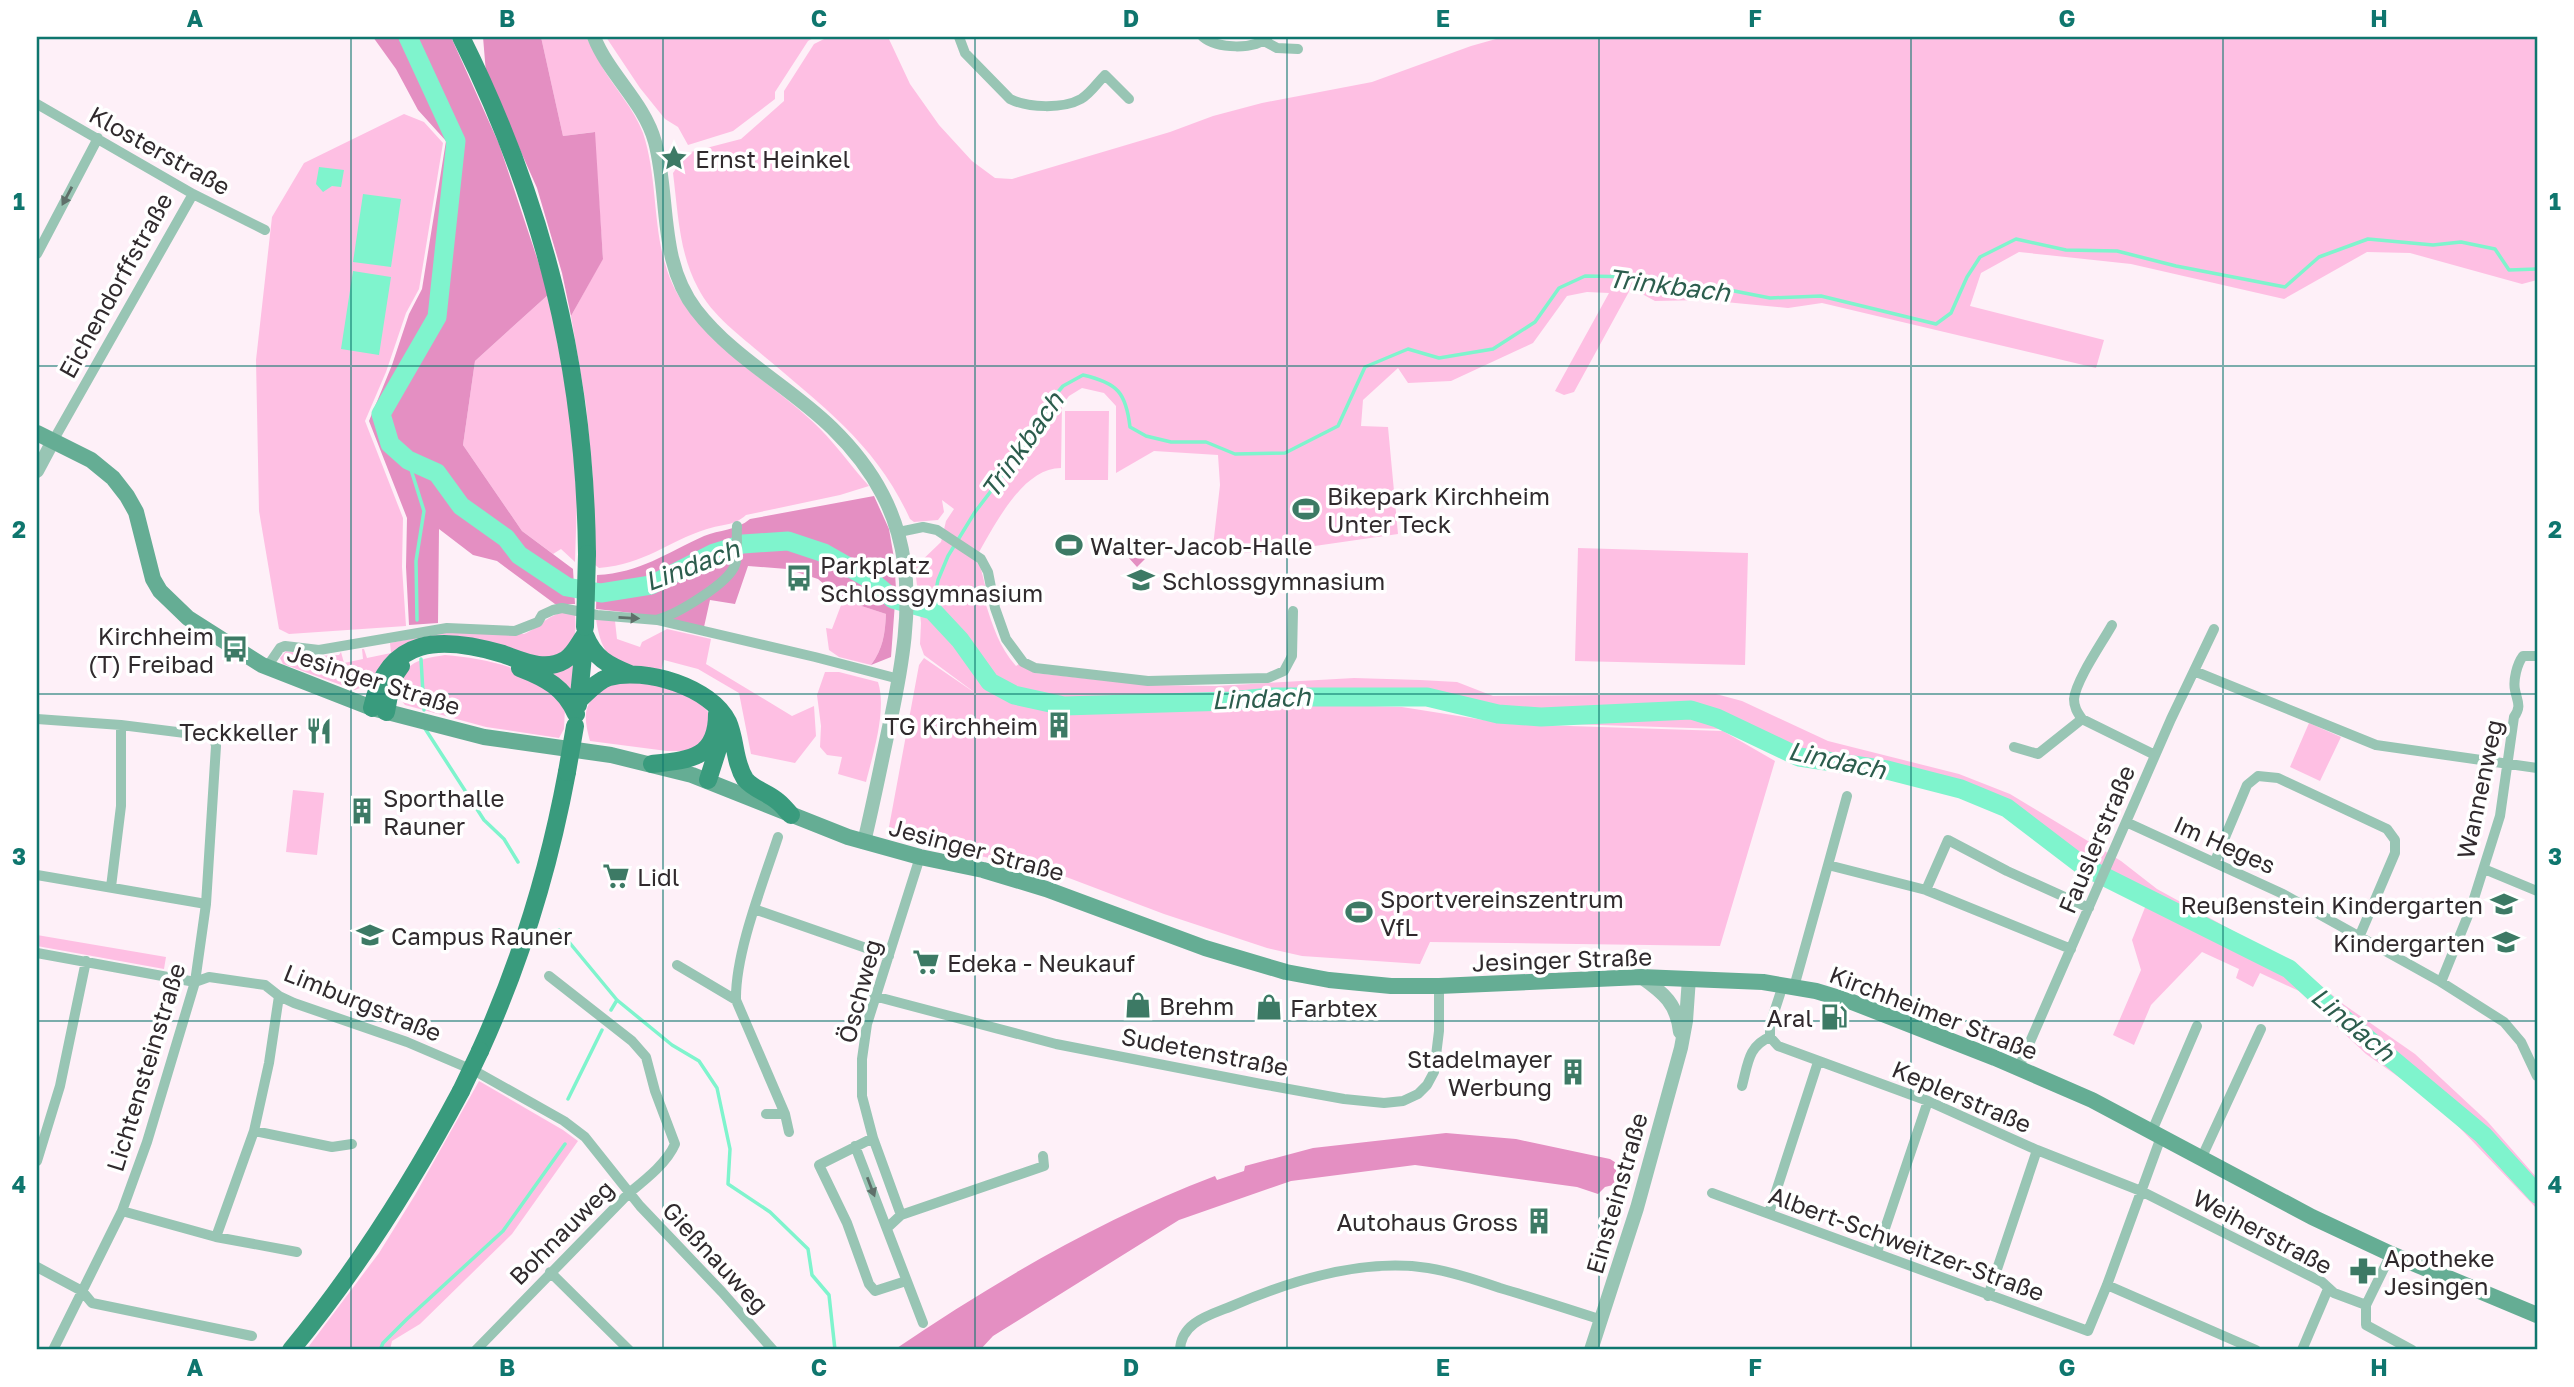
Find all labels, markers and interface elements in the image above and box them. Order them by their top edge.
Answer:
text: A [187,4,204,32]
text: B [499,4,515,32]
text: C [811,4,827,32]
text: D [1123,4,1139,32]
text: E [1436,4,1450,32]
text: F [1748,4,1762,32]
text: G [2059,4,2075,32]
text: H [2370,4,2388,32]
street label: Klosterstraße [84,99,236,201]
place icon: Ernst Heinkel [659,143,689,173]
place label: Ernst Heinkel [695,144,850,173]
one-way arrow [61,186,73,206]
text: 1 [13,187,25,215]
street label: Eichendorffstraße [52,187,178,383]
text: 1 [2549,187,2561,215]
water label: Trinkbach [1606,262,1733,308]
water label: Trinkbach [974,385,1070,504]
place label: Bikepark Kirchheim Unter Teck [1327,481,1550,538]
sports icon: Bikepark Kirchheim Unter Teck [1291,494,1321,524]
text: 2 [12,515,26,543]
text: 2 [2548,515,2562,543]
sports icon: Walter-Jacob-Halle [1054,530,1084,560]
place label: Walter-Jacob-Halle [1090,531,1312,560]
water label: Lindach [640,532,745,597]
place label: Parkplatz Schlossgymnasium [820,550,1043,607]
bus stop icon: Parkplatz Schlossgymnasium [784,563,814,593]
school or university icon: Schlossgymnasium [1126,565,1156,595]
place label: Schlossgymnasium [1162,566,1385,595]
one-way arrow [618,612,640,623]
place label: Kirchheim (T) Freibad [88,621,214,678]
bus stop icon: Kirchheim (T) Freibad [220,634,250,664]
street label: Jesinger Straße [284,637,464,721]
water label: Lindach [1211,681,1312,715]
building icon: TG Kirchheim [1044,710,1074,740]
place label: TG Kirchheim [884,711,1038,740]
restaurant icon: Teckkeller [304,716,334,746]
place label: Teckkeller [179,717,298,746]
street label: Wannenweg [2450,717,2508,861]
water label: Lindach [1786,735,1889,786]
street label: Fauslerstraße [2052,761,2140,917]
place label: Sporthalle Rauner [383,783,504,840]
building icon: Sporthalle Rauner [347,796,377,826]
street label: Im Heges [2170,809,2280,879]
street label: Jesinger Straße [886,812,1068,886]
text: 3 [12,842,26,870]
text: 3 [2548,842,2562,870]
supermarket icon: Lidl [601,861,631,891]
place label: Lidl [637,862,680,891]
place label: Sportvereinszentrum VfL [1380,884,1624,941]
school or university icon: Reußenstein Kindergarten [2489,889,2519,919]
place label: Reußenstein Kindergarten [2180,890,2483,919]
sports icon: Sportvereinszentrum VfL [1344,897,1374,927]
school or university icon: Campus Rauner [355,920,385,950]
place label: Campus Rauner [391,921,572,950]
school or university icon: Kindergarten [2491,927,2521,957]
place label: Kindergarten [2333,928,2485,957]
street label: Öschweg [831,936,887,1046]
street label: Jesinger Straße [1471,941,1653,977]
supermarket icon: Edeka - Neukauf [911,947,941,977]
place label: Edeka - Neukauf [947,948,1135,977]
street label: Limburgstraße [280,957,446,1047]
street label: Lichtensteinstraße [100,959,190,1175]
street label: Kirchheimer Straße [1826,959,2042,1065]
water label: Lindach [2305,980,2402,1068]
shop icon: Brehm [1123,990,1153,1020]
place label: Brehm [1159,991,1234,1020]
shop icon: Farbtex [1254,992,1284,1022]
place label: Farbtex [1290,993,1378,1022]
fuel station icon: Aral [1819,1002,1849,1032]
place label: Aral [1767,1003,1813,1032]
street label: Sudetenstraße [1119,1021,1291,1081]
place label: Stadelmayer Werbung [1407,1044,1552,1101]
street label: Keplerstraße [1888,1054,2036,1138]
building icon: Stadelmayer Werbung [1558,1057,1588,1087]
street label: Einsteinstraße [1579,1109,1653,1277]
text: 4 [12,1170,26,1198]
text: 4 [2548,1170,2562,1198]
street label: Bohnauweg [503,1174,619,1290]
one-way arrow [866,1176,877,1197]
street label: Albert-Schweitzer-Straße [1765,1180,2049,1306]
street label: Weiherstraße [2189,1182,2337,1280]
street label: Gießnauweg [657,1195,775,1319]
building icon: Autohaus Gross [1524,1206,1554,1236]
place label: Autohaus Gross [1336,1207,1518,1236]
place label: Apotheke Jesingen [2384,1243,2495,1300]
pharmacy icon: Apotheke Jesingen [2348,1256,2378,1286]
text: A [187,1353,204,1381]
text: B [499,1353,515,1381]
text: C [811,1353,827,1381]
text: D [1123,1353,1139,1381]
text: E [1436,1353,1450,1381]
text: F [1748,1353,1762,1381]
text: G [2059,1353,2075,1381]
text: H [2370,1353,2388,1381]

